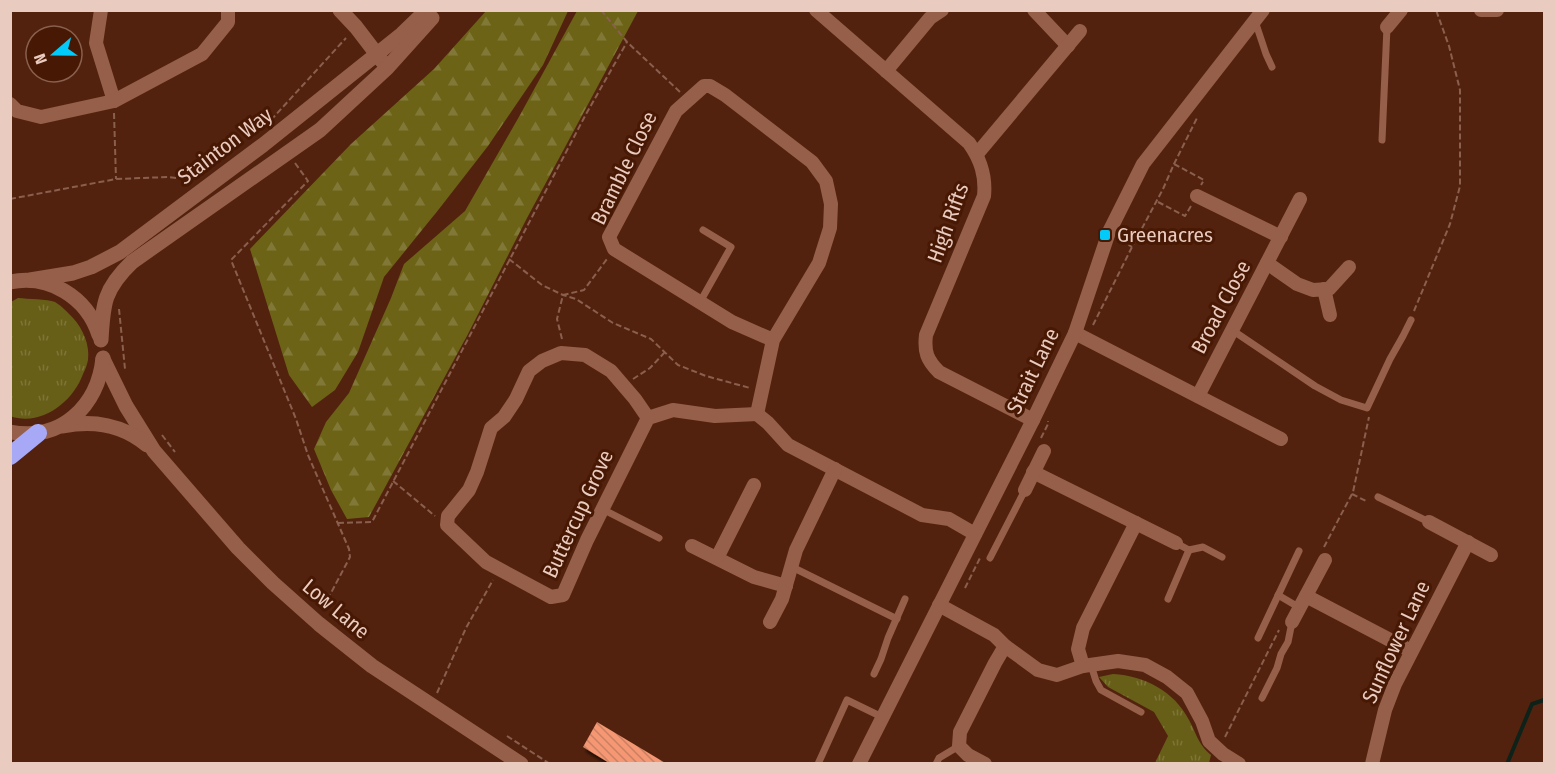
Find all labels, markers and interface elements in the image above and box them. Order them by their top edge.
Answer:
north arrow [24,24,84,84]
text: N [30,51,51,67]
street label: Stainton Way [173,102,278,190]
street label: Bramble Close [585,107,663,229]
street label: High Rifts [922,180,974,266]
place label: Greenacres [1117,222,1213,248]
marker: Greenacres [1098,228,1112,242]
street label: Broad Close [1186,256,1256,358]
street label: Strait Lane [1001,324,1065,418]
street label: Buttercup Grove [537,446,619,582]
street label: Low Lane [297,574,375,644]
street label: Sunflower Lane [1356,577,1436,707]

